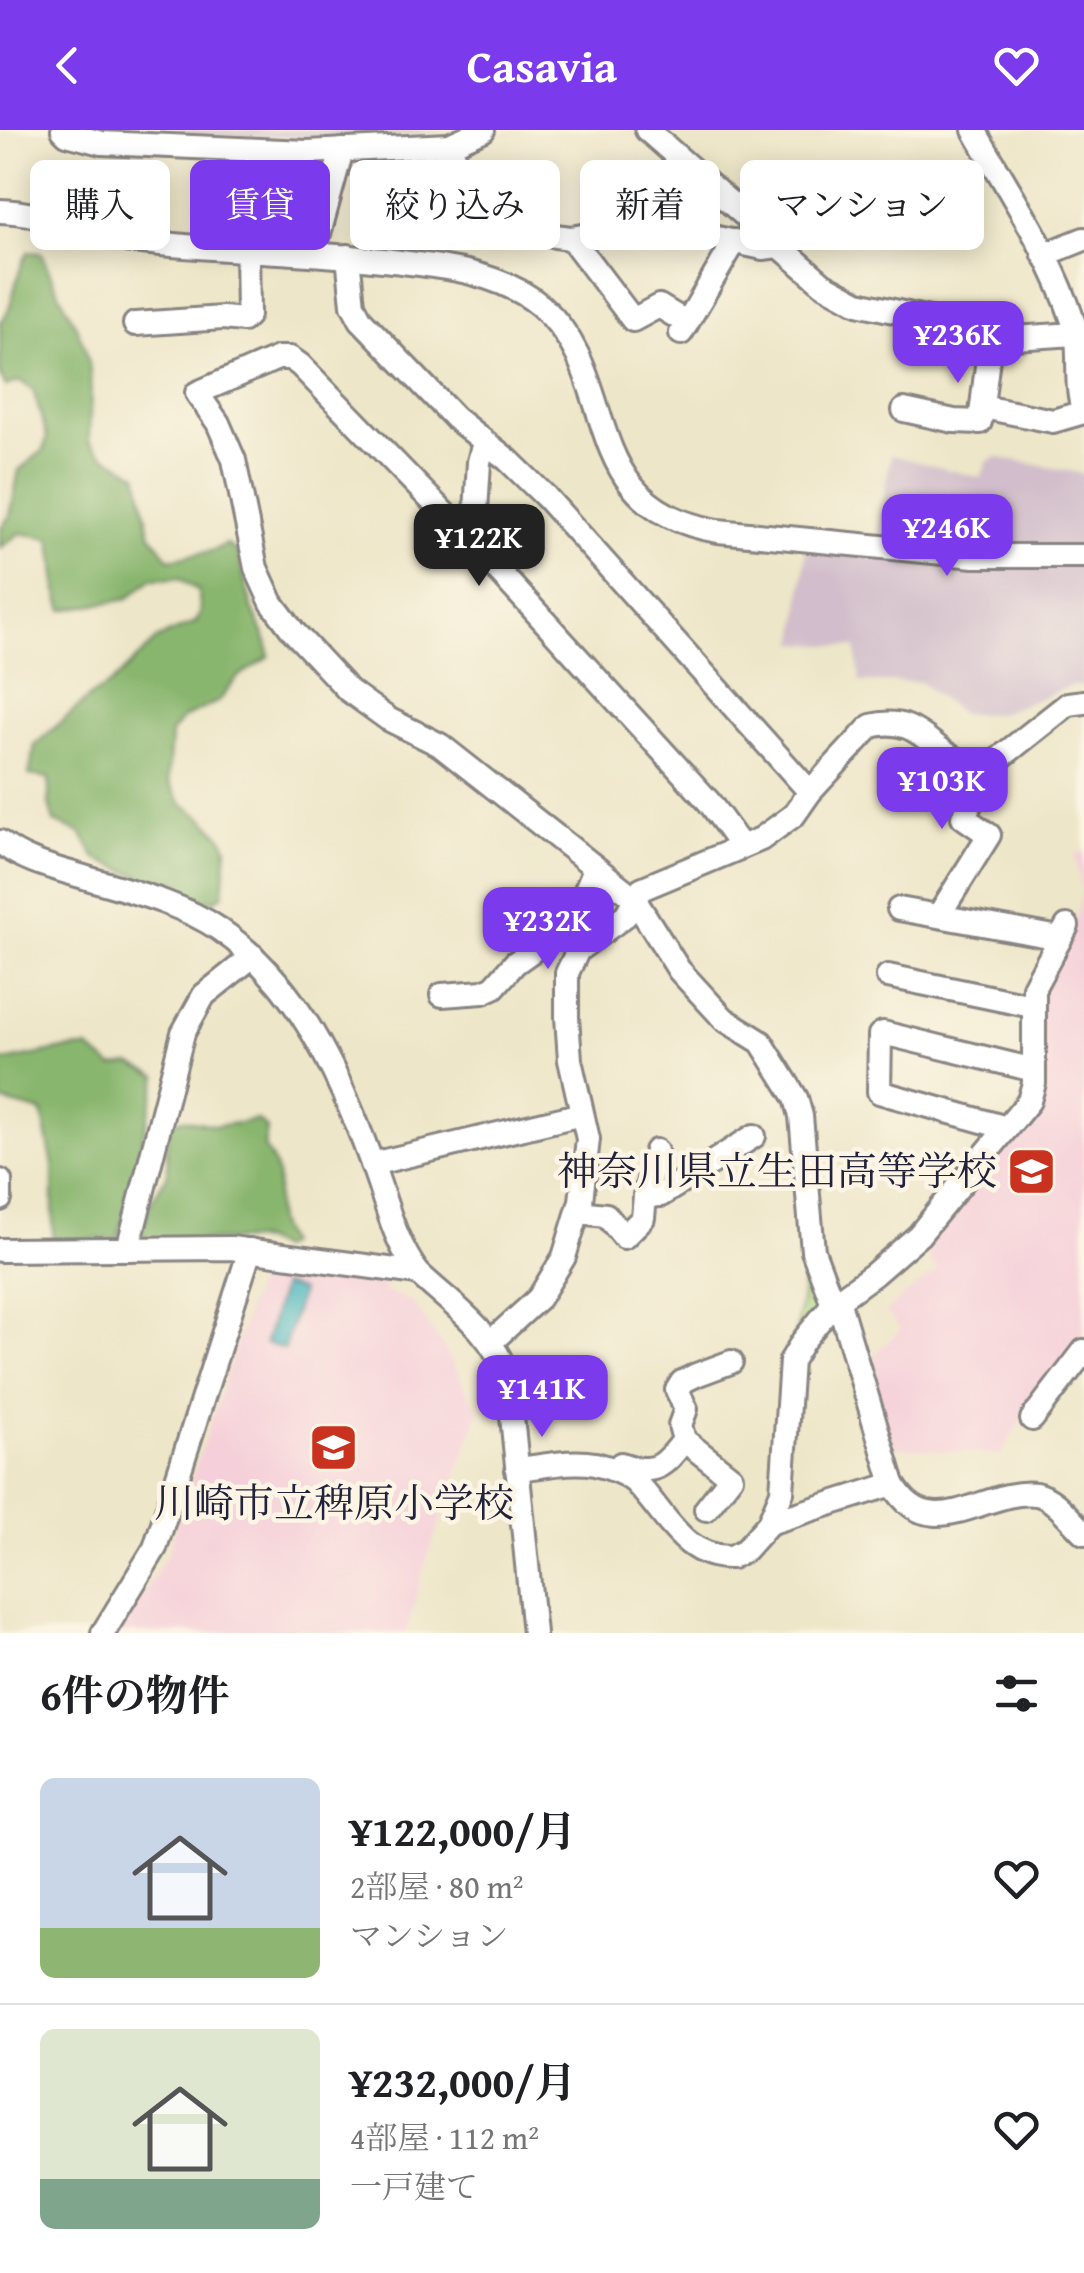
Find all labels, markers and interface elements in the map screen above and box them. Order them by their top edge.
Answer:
text: Casavia [467,33,617,98]
icon: back [40,38,95,93]
icon: heart [989,38,1044,93]
chip: 購入 [30,160,170,250]
chip: 賃貸 [190,160,330,250]
chip: 絞り込み [350,160,560,250]
chip: 新着 [580,160,720,250]
chip: マンション [740,160,984,250]
pin: ¥236K [888,301,1028,386]
text: ¥236K [915,310,1001,357]
pin: ¥246K [877,494,1017,579]
text: ¥246K [904,503,990,550]
pin: ¥122K [409,504,549,589]
text: ¥122K [436,513,522,560]
pin: ¥103K [872,747,1012,832]
text: ¥103K [899,756,985,803]
pin: ¥232K [478,887,618,972]
text: ¥232K [505,896,591,943]
place label: 神奈川県立生田高等学校 [557,1141,997,1200]
school or university icon: 神奈川県立生田高等学校 [1006,1145,1058,1197]
pin: ¥141K [472,1355,612,1440]
text: ¥141K [499,1364,585,1411]
school or university icon: 川崎市立稗原小学校 [308,1422,360,1474]
place label: 川崎市立稗原小学校 [154,1473,514,1532]
text: 6件の物件 [40,1664,230,1725]
icon: filters [989,1666,1044,1721]
text: ¥122,000/月 [350,1800,576,1861]
icon: home [120,1818,240,1938]
icon: heart [989,1851,1044,1906]
text: 2部屋 · 80 m² [350,1863,524,1910]
text: マンション [350,1912,509,1959]
text: ¥232,000/月 [350,2051,576,2112]
icon: home [120,2069,240,2189]
icon: heart [989,2102,1044,2157]
text: 4部屋 · 112 m² [350,2114,539,2161]
text: 一戸建て [350,2163,478,2210]

